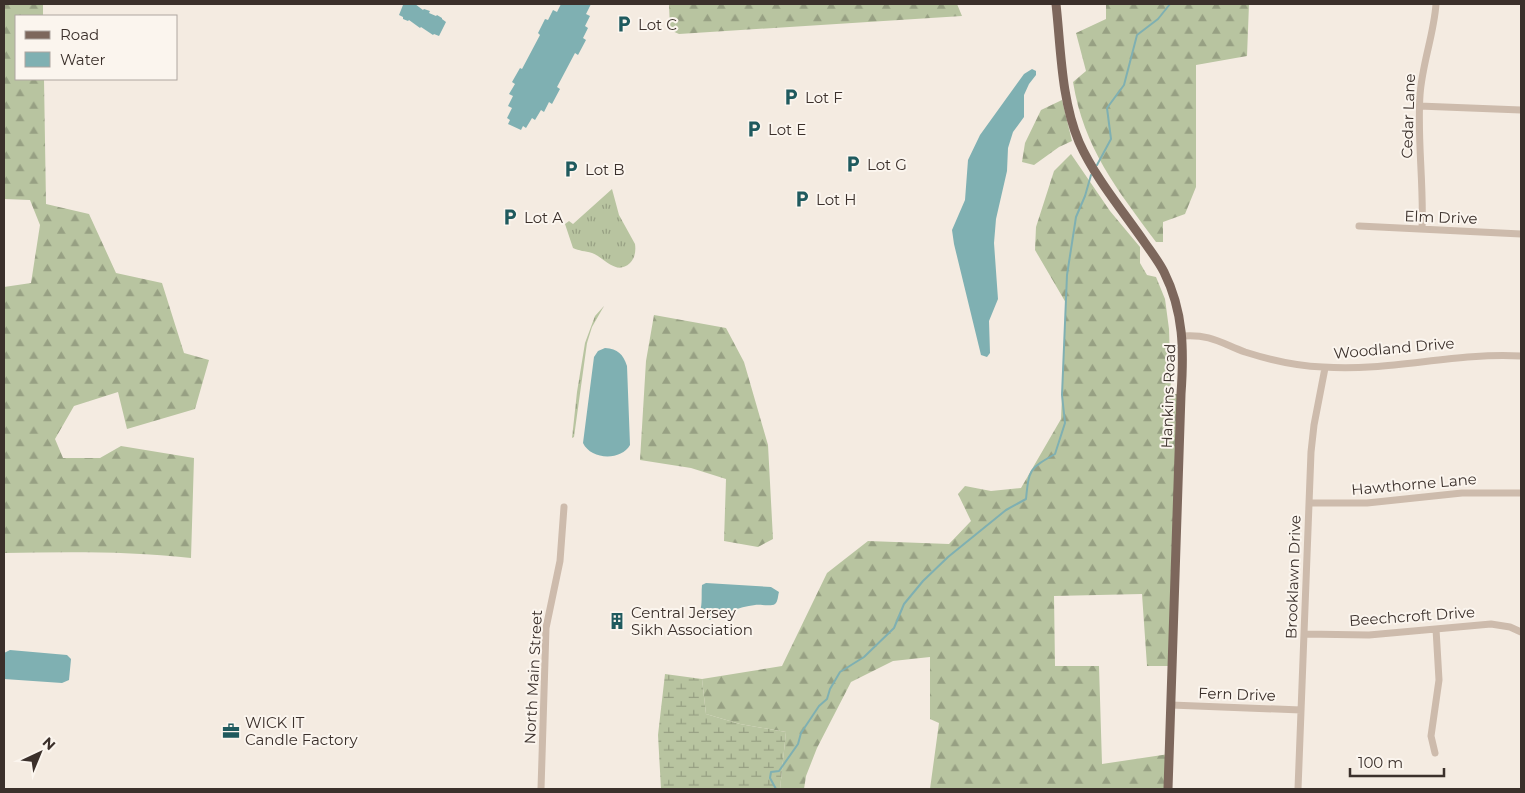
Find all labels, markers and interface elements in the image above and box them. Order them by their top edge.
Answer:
parking icon: Lot C [614,14,634,34]
legend [15,15,178,80]
place label: Lot C [638,15,677,34]
text: Road [60,25,99,44]
text: Water [60,50,106,69]
street label: Cedar Lane [1397,73,1419,159]
parking icon: Lot F [781,87,801,107]
place label: Lot F [805,88,843,107]
parking icon: Lot E [744,119,764,139]
place label: Lot E [768,120,806,139]
parking icon: Lot G [843,154,863,174]
place label: Lot G [867,155,907,174]
parking icon: Lot B [561,159,581,179]
place label: Lot B [585,160,624,179]
parking icon: Lot H [792,189,812,209]
place label: Lot H [816,190,856,209]
street label: Elm Drive [1404,206,1478,228]
parking icon: Lot A [500,207,520,227]
place label: Lot A [524,208,563,227]
street label: Woodland Drive [1333,333,1455,363]
street label: Hankins Road [1157,343,1179,449]
street label: Hawthorne Lane [1351,469,1477,499]
street label: Brooklawn Drive [1281,515,1305,639]
street label: Beechcroft Drive [1349,602,1475,630]
place label: Central Jersey Sikh Association [631,603,753,639]
street label: North Main Street [520,609,546,745]
building icon: Central Jersey Sikh Association [607,611,627,631]
street label: Fern Drive [1198,683,1276,705]
place label: WICK IT Candle Factory [245,713,358,749]
office icon: WICK IT Candle Factory [221,721,241,741]
north arrow [15,728,65,778]
text: N [39,733,59,754]
scale bar [1350,746,1444,778]
text: 100 m [1358,753,1403,772]

